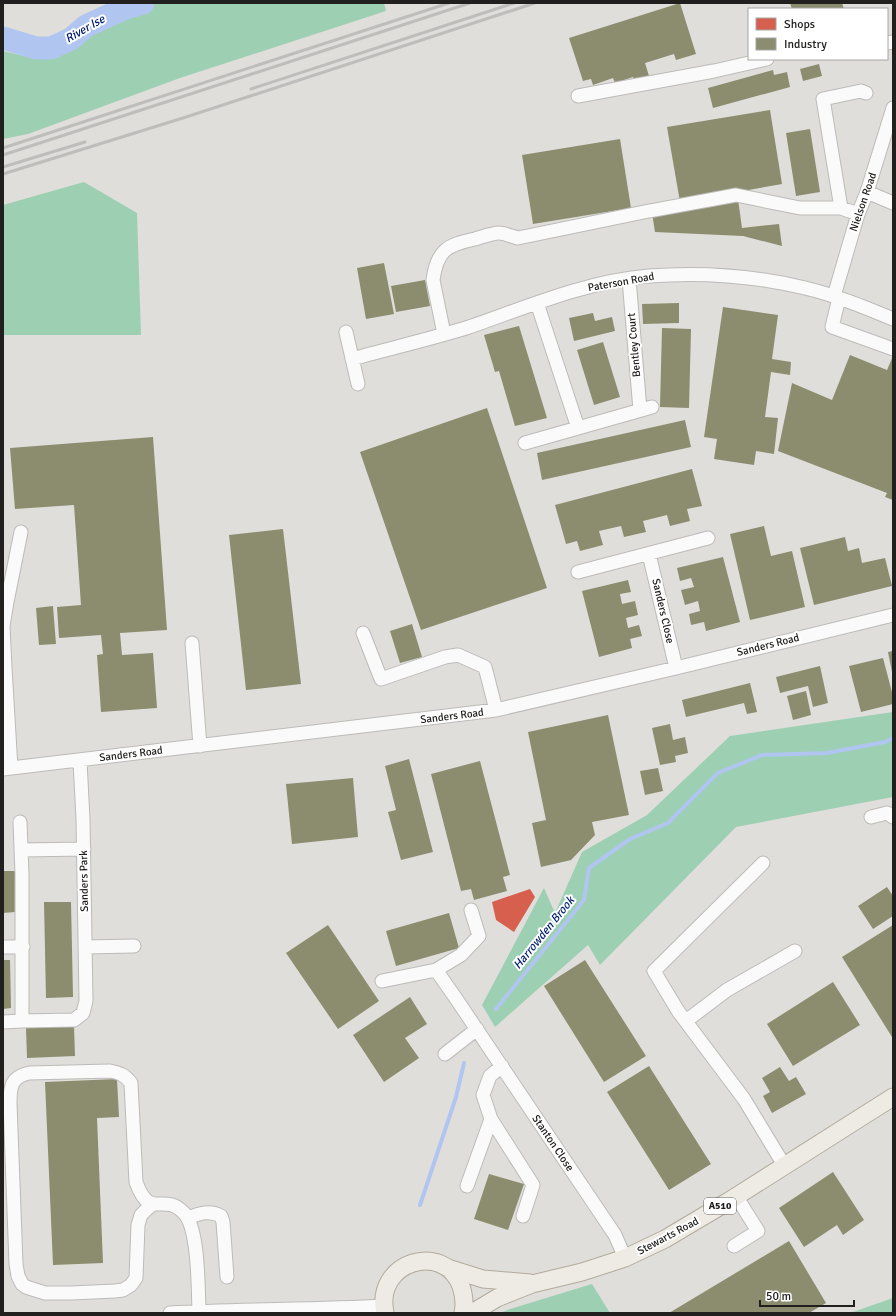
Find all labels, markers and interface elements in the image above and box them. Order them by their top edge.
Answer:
legend [748,8,888,60]
water label: River Ise [62,11,108,46]
text: Shops [784,17,815,32]
text: Industry [784,37,827,52]
street label: Nielson Road [847,171,879,233]
street label: Paterson Road [587,270,655,294]
street label: Bentley Court [625,312,643,378]
street label: Sanders Close [649,577,677,645]
street label: Sanders Road [735,631,801,659]
street label: Sanders Road [420,706,485,726]
street label: Sanders Road [99,744,164,764]
street label: Sanders Park [77,850,91,912]
water label: Harrowden Brook [510,893,578,972]
street label: Stanton Close [529,1112,577,1174]
road number: A510 [704,1198,736,1214]
street label: Stewarts Road [635,1214,701,1258]
scale bar [760,1282,854,1308]
text: 50 m [766,1289,791,1304]

